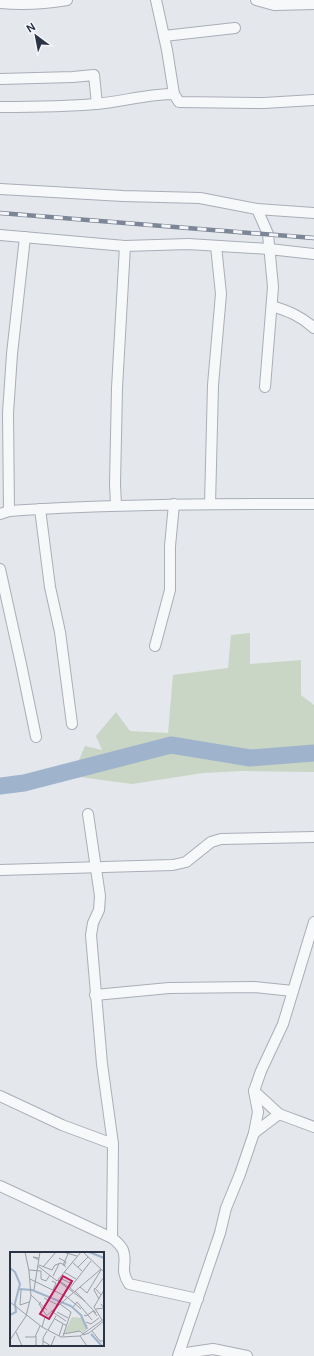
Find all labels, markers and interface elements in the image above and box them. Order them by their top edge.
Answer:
north arrow [16,16,56,56]
text: N [24,19,38,36]
inset map [10,1252,104,1346]

